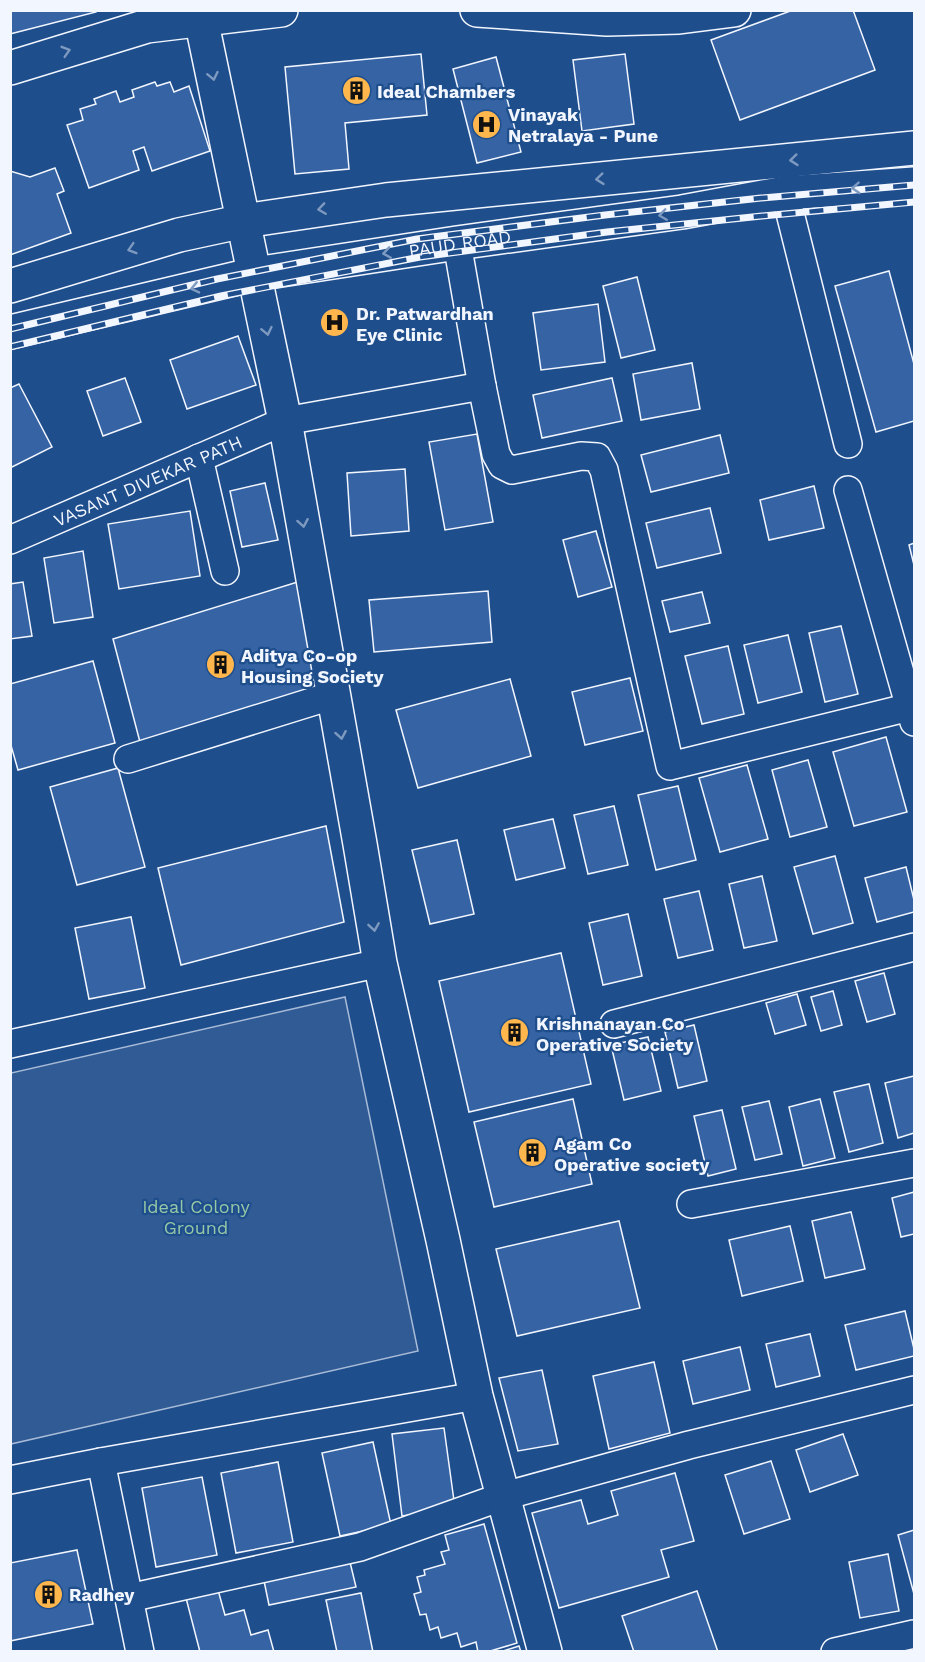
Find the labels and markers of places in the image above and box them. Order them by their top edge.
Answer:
building icon: Ideal Chambers [340,75,372,107]
place label: Ideal Chambers [377,81,516,102]
place label: Vinayak Netralaya - Pune [508,104,658,146]
hospital icon: Vinayak Netralaya - Pune [471,108,503,140]
place label: Dr. Patwardhan Eye Clinic [356,303,494,345]
hospital icon: Dr. Patwardhan Eye Clinic [319,307,351,339]
place label: Aditya Co-op Housing Society [241,645,384,687]
building icon: Aditya Co-op Housing Society [204,649,236,681]
place label: Krishnanayan Co Operative Society [536,1013,694,1055]
building icon: Krishnanayan Co Operative Society [499,1017,531,1049]
place label: Agam Co Operative society [554,1133,710,1175]
building icon: Agam Co Operative society [517,1137,549,1169]
building icon: Radhey [32,1578,64,1610]
place label: Radhey [69,1584,135,1605]

